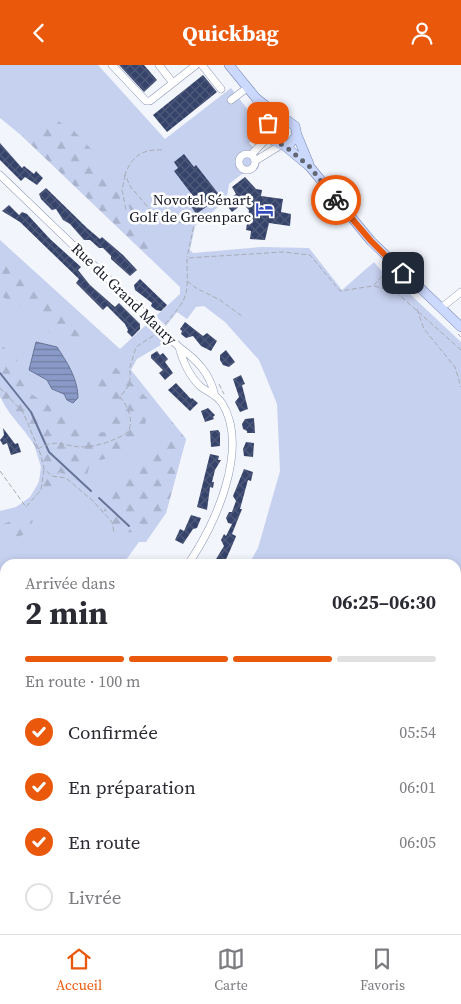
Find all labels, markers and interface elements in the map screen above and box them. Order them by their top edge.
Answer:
text: Quickbag [182,18,279,48]
icon: back [25,19,53,47]
icon: person [408,19,436,47]
pin [247,102,289,144]
icon: bag [254,109,282,137]
courier [311,175,361,225]
icon: bike [322,186,350,214]
place label: Novotel Sénart Golf de Greenparc [129,189,251,227]
hotel icon: Novotel Sénart Golf de Greenparc [255,199,275,219]
street label: Rue du Grand Maury [67,238,182,350]
pin [382,252,424,294]
icon: home [389,259,417,287]
text: Arrivée dans [25,572,115,594]
text: 06:25–06:30 [332,589,436,615]
text: 2 min [25,591,108,635]
text: En route · 100 m [25,670,140,692]
icon: check [25,718,53,746]
text: Confirmée [68,719,158,745]
text: 05:54 [399,721,436,743]
icon: check [25,773,53,801]
text: En préparation [68,774,196,800]
text: 06:01 [399,776,436,798]
icon: check [25,828,53,856]
text: En route [68,829,140,855]
text: 06:05 [399,831,436,853]
text: Livrée [68,884,122,910]
tab: Accueil [56,945,102,995]
tab: Carte [214,945,248,995]
tab: Favoris [360,945,405,995]

